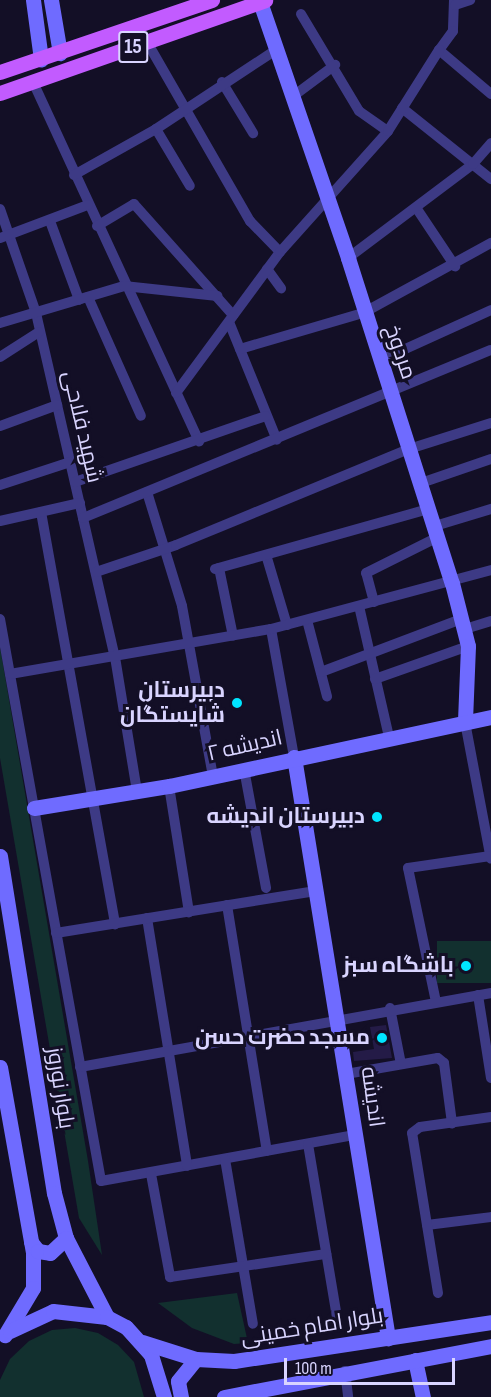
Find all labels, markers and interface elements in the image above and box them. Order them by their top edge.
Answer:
road number: 15 [118,29,148,65]
street label: مردوخ [378,321,422,383]
street label: شهید فلاحی [56,368,108,486]
place label: دبیرستان شایستگان [120,677,225,728]
marker: دبیرستان شایستگان [230,696,244,710]
street label: اندیشه ۲ [205,725,285,767]
place label: دبیرستان اندیشه [206,804,365,830]
marker: دبیرستان اندیشه [370,810,384,824]
place label: باشگاه سبز [343,953,454,979]
marker: باشگاه سبز [459,959,473,973]
place label: مسجد حضرت حسن [195,1025,370,1051]
marker: مسجد حضرت حسن [375,1031,389,1045]
street label: بلوار نوروز [40,1045,80,1131]
street label: اندیشه [355,1065,389,1129]
street label: بلوار امام خمینی [239,1303,385,1351]
scale bar [287,1346,458,1384]
text: 100 m [295,1358,332,1379]

